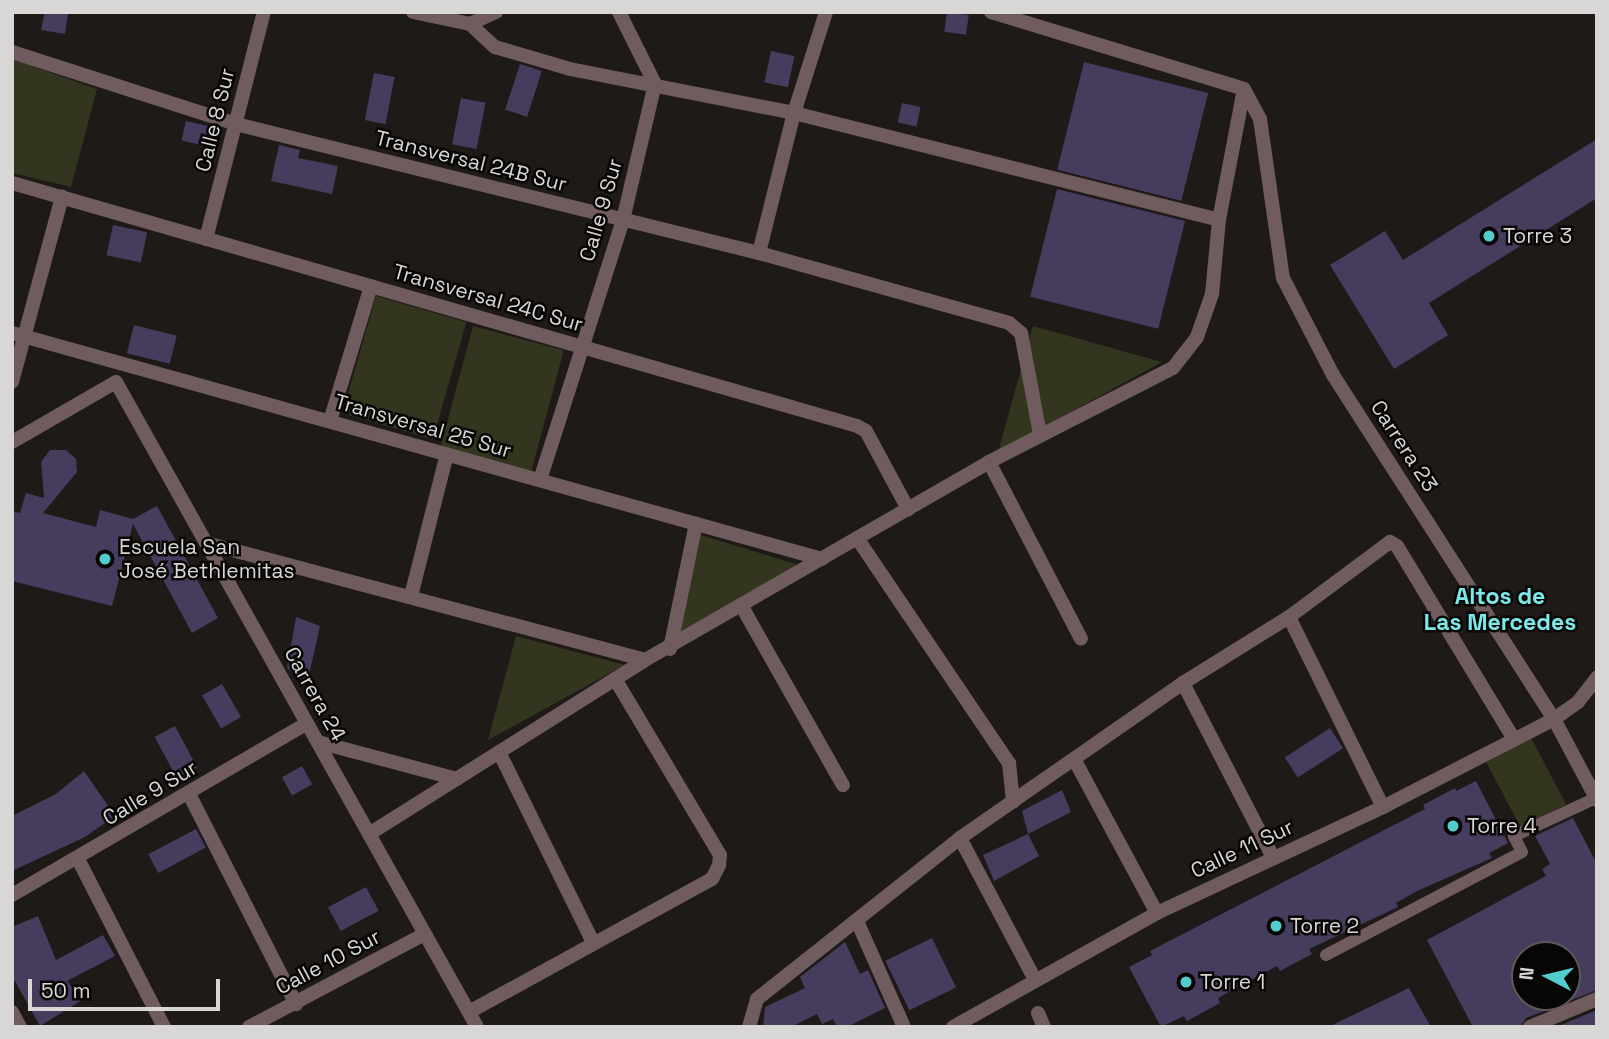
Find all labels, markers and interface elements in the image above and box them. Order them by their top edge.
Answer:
street label: Calle 8 Sur [190,66,240,174]
street label: Transversal 24B Sur [373,125,569,197]
street label: Calle 9 Sur [574,156,628,264]
place label: Torre 3 [1503,223,1572,249]
marker: Torre 3 [1481,228,1497,244]
street label: Transversal 24C Sur [390,259,586,337]
street label: Transversal 25 Sur [332,389,514,463]
street label: Carrera 23 [1365,396,1443,496]
place label: Escuela San José Bethlemitas [119,534,295,584]
marker: Escuela San José Bethlemitas [97,551,113,567]
district label: Altos de Las Mercedes [1424,582,1576,636]
street label: Carrera 24 [279,643,351,745]
street label: Calle 9 Sur [98,755,202,831]
place label: Torre 4 [1467,813,1537,839]
street label: Calle 11 Sur [1187,814,1297,884]
marker: Torre 4 [1445,818,1461,834]
place label: Torre 2 [1290,913,1359,939]
marker: Torre 2 [1268,918,1284,934]
street label: Calle 10 Sur [271,924,385,1000]
north arrow [1511,941,1581,1011]
scale bar [32,965,224,1009]
text: N [1513,966,1540,981]
place label: Torre 1 [1200,969,1265,995]
marker: Torre 1 [1178,974,1194,990]
text: 50 m [41,977,91,1004]

